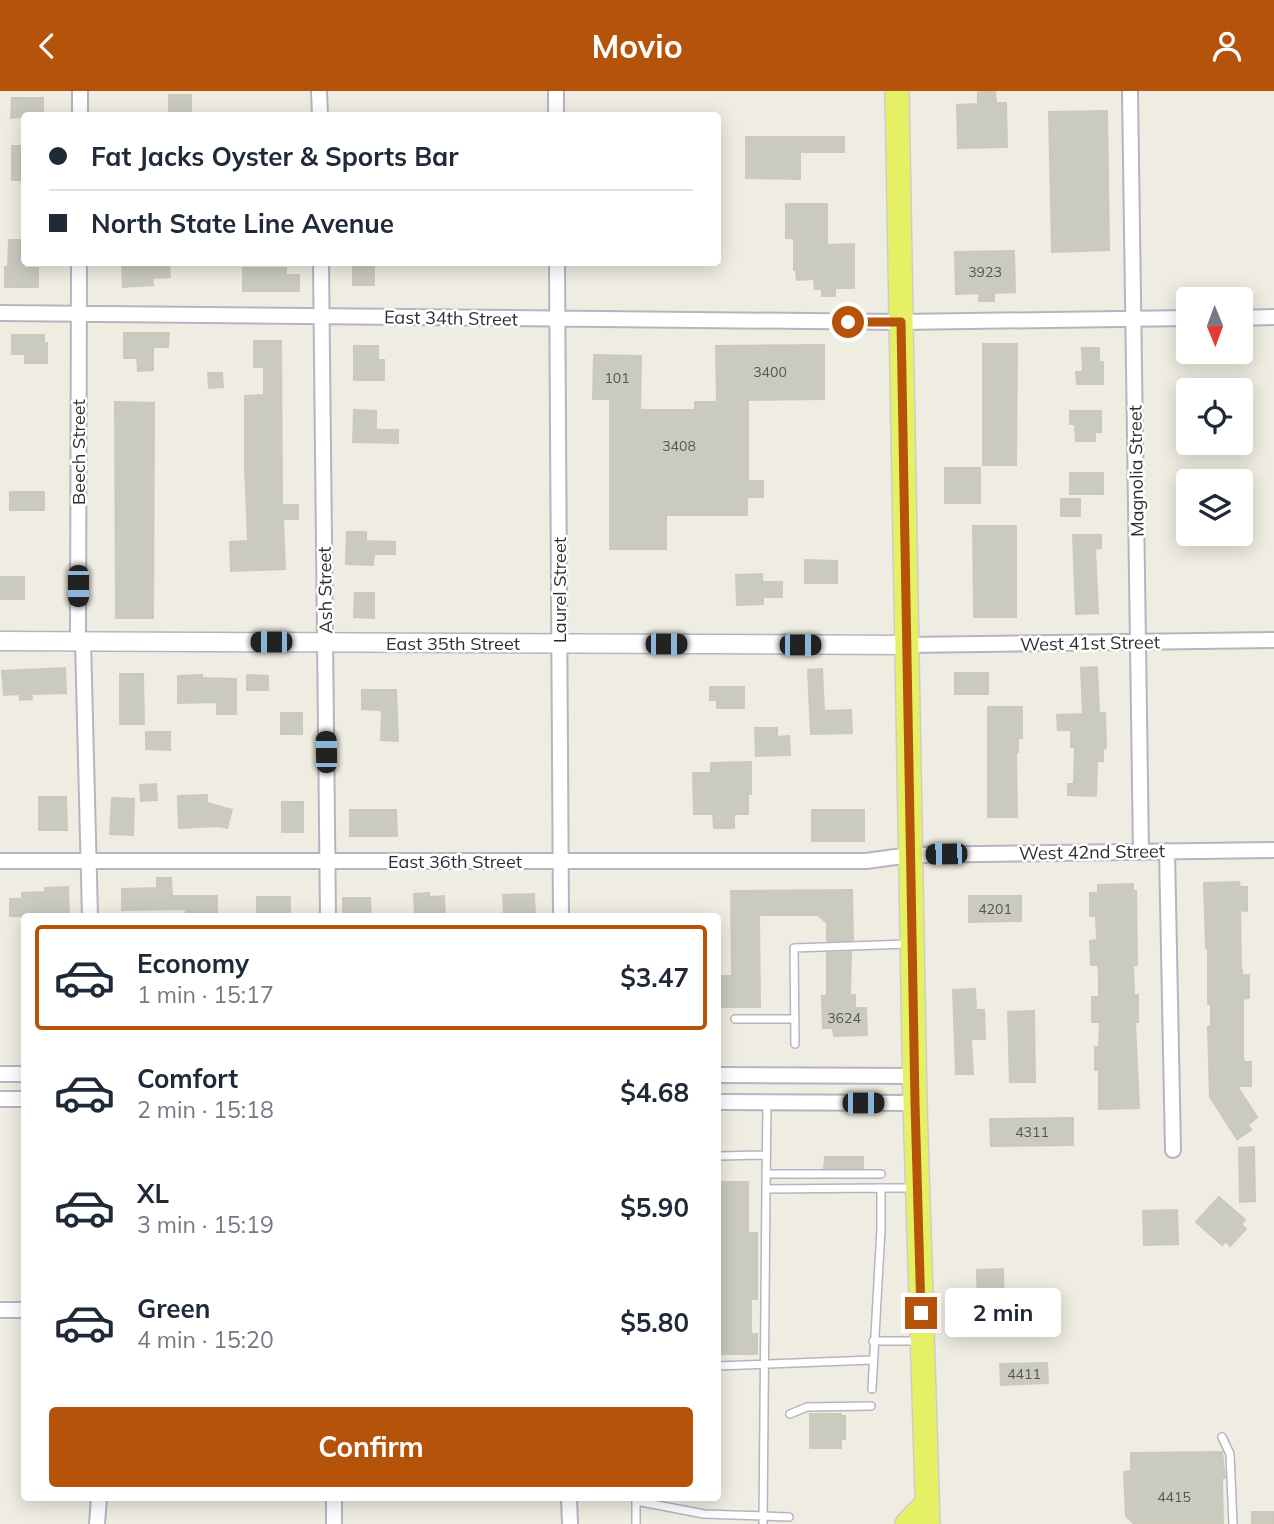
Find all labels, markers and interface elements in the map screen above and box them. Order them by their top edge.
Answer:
text: Movio [591,26,683,66]
icon: back [28,27,66,65]
icon: person [1208,27,1246,65]
text: Fat Jacks Oyster & Sports Bar [91,140,458,173]
text: North State Line Avenue [91,207,394,240]
house number: 3923 [968,263,1002,281]
north arrow [1176,287,1253,364]
map controls [1176,287,1253,546]
street label: East 34th Street [384,305,518,331]
route start [832,306,864,338]
house number: 3400 [753,363,787,381]
house number: 101 [604,369,630,387]
button: locate [1176,378,1253,455]
street label: Beech Street [67,399,90,505]
street label: Magnolia Street [1123,405,1149,537]
house number: 3408 [662,437,696,455]
button: layers [1176,469,1253,546]
street label: Laurel Street [548,537,571,643]
street label: Ash Street [313,546,337,634]
car [68,565,89,607]
street label: West 41st Street [1020,630,1160,656]
car [251,632,293,653]
street label: East 35th Street [386,632,520,655]
car [646,634,688,655]
car [780,635,822,656]
car [316,731,337,773]
street label: West 42nd Street [1019,839,1165,865]
car [925,843,968,865]
street label: East 36th Street [388,850,522,873]
house number: 4201 [978,900,1012,918]
icon: car [53,946,116,1009]
text: Economy [137,947,249,980]
text: $3.47 [620,961,689,994]
text: 1 min · 15:17 [137,980,274,1009]
house number: 3624 [827,1009,861,1027]
icon: car [53,1061,116,1124]
text: Comfort [137,1062,238,1095]
text: $4.68 [620,1076,689,1109]
car [843,1093,885,1114]
text: 2 min · 15:18 [137,1095,274,1124]
house number: 4311 [1015,1123,1049,1141]
icon: car [53,1176,116,1239]
text: XL [137,1177,169,1210]
text: $5.90 [620,1191,689,1224]
text: 3 min · 15:19 [137,1210,274,1239]
callout: 2 min [946,1289,1061,1337]
icon: car [53,1291,116,1354]
text: Green [137,1292,210,1325]
route end [905,1297,937,1329]
text: 2 min [973,1298,1033,1327]
text: $5.80 [620,1306,689,1339]
text: 4 min · 15:20 [137,1325,274,1354]
house number: 4411 [1007,1365,1041,1383]
button: Confirm [49,1407,693,1487]
house number: 4415 [1157,1488,1191,1506]

